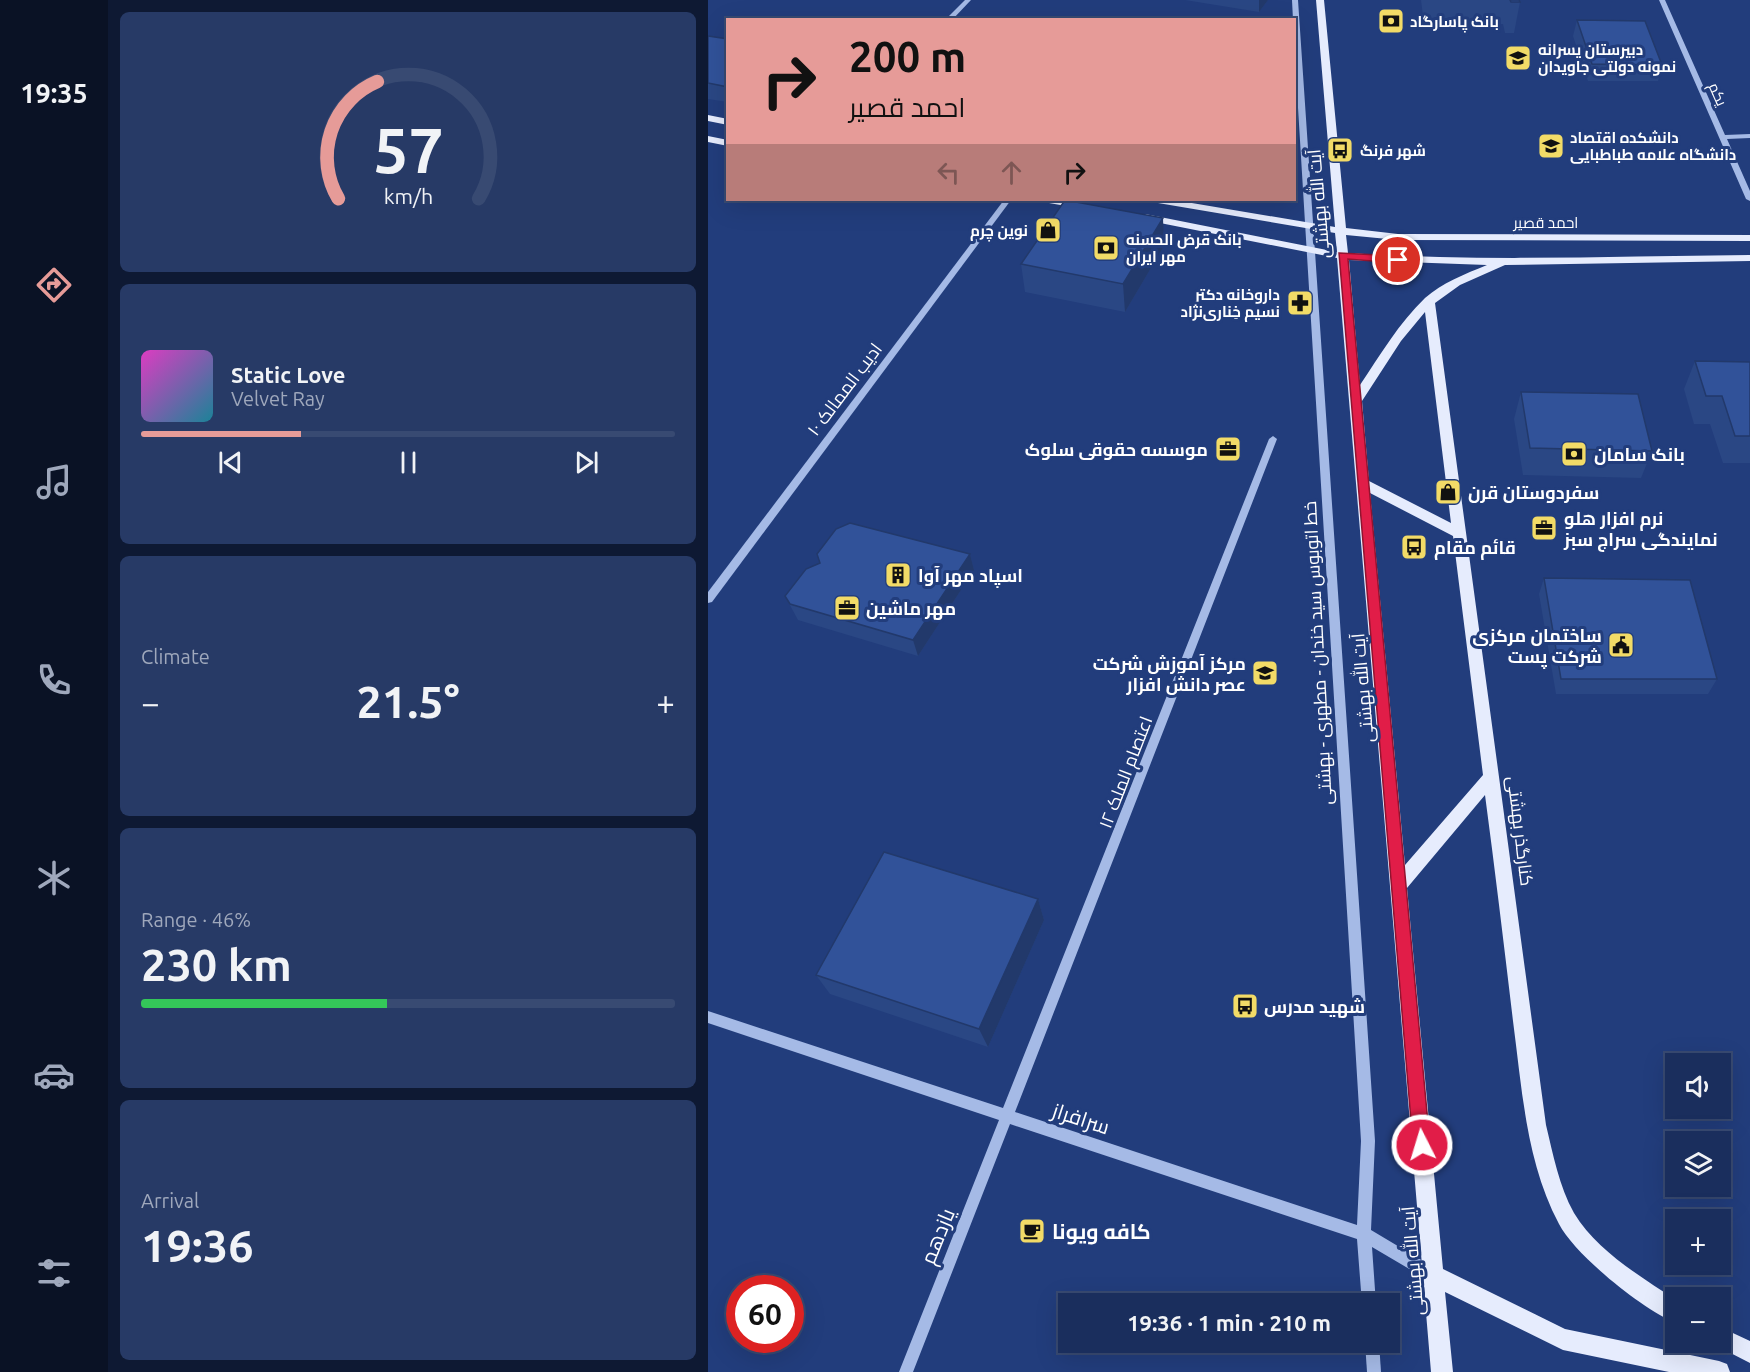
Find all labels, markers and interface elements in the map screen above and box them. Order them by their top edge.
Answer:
bank icon: بانک پاسارگاد [1376,6,1406,36]
place label: بانک پاسارگاد [1410,13,1499,33]
text: 200 m [849,33,966,80]
place label: دبيرستان پسرانه نمونه دولتی جاويدان [1538,41,1676,76]
icon: right [750,42,828,120]
school or university icon: دبيرستان پسرانه نمونه دولتی جاويدان [1503,43,1533,73]
text: 19:35 [20,78,88,108]
street label: یکم [1704,80,1731,109]
text: احمد قصیر [849,92,966,122]
text: 57 [373,115,443,185]
place label: دانشکده اقتصاد دانشگاه علامه طباطبایی [1570,129,1736,164]
school or university icon: دانشکده اقتصاد دانشگاه علامه طباطبایی [1536,131,1566,161]
bus stop icon: شهر فرنگ [1325,135,1355,165]
place label: شهر فرنگ [1360,142,1426,160]
street label: آیت الله بهشتی [1302,148,1335,260]
icon: left [932,156,965,189]
icon: ahead [995,156,1028,189]
icon: right [1058,156,1091,189]
text: km/h [383,184,433,208]
street label: احمد قصیر [1513,214,1578,232]
shop icon: نوین چرم [1033,215,1063,245]
place label: نوین چرم [970,222,1028,242]
place label: بانک قرض الحسنه مهر ایران [1126,231,1242,266]
bank icon: بانک قرض الحسنه مهر ایران [1091,233,1121,263]
pin [1372,234,1423,285]
icon: arrive [1381,243,1414,276]
icon: directions [33,264,75,306]
place label: داروخانه دکتر نسیم خِناری‌نژاد [1181,286,1280,322]
pharmacy icon: داروخانه دکتر نسیم خِناری‌نژاد [1285,288,1315,318]
street label: ادیب الممالک ۱۰ [803,339,885,439]
text: Static Love [231,362,346,387]
text: Velvet Ray [231,387,325,410]
office icon: موسسه حقوقی سلوک [1213,434,1243,464]
place label: موسسه حقوقی سلوک [1025,439,1208,461]
bank icon: بانک سامان [1559,439,1589,469]
place label: بانک سامان [1594,444,1685,465]
icon: previous [214,446,247,479]
icon: pause [392,446,425,479]
icon: next [570,446,603,479]
icon: music [33,461,75,503]
shop icon: سفردوستان قرن [1433,477,1463,507]
place label: سفردوستان قرن [1468,482,1599,504]
street label: خط اتوبوس سید خندان - مطهری - بهشتی [1299,501,1337,805]
place label: نرم افزار هلو نمایندگی سراج‌ سبز [1563,508,1718,552]
office icon: نرم افزار هلو نمایندگی سراج‌ سبز [1529,513,1559,543]
bus stop icon: قائم مقام [1399,532,1429,562]
place label: قائم مقام [1434,537,1516,560]
building icon: اسپاد مهر آوا [883,560,913,590]
place label: اسپاد مهر آوا [918,565,1023,588]
office icon: مهر ماشین [832,593,862,623]
place label: مهر ماشین [866,598,956,620]
place label: ساختمان مرکزی شرکت پست [1472,625,1602,669]
public building icon: ساختمان مرکزی شرکت پست [1606,630,1636,660]
street label: آیت الله بهشتی [1346,632,1379,744]
text: Climate [141,645,210,668]
place label: مرکز آموزش شرکت عصر دانش افزار [1093,653,1246,696]
school or university icon: مرکز آموزش شرکت عصر دانش افزار [1250,658,1280,688]
icon: phone [33,659,75,701]
text: 21.5° [356,676,460,727]
text: − [141,684,160,721]
text: + [656,684,675,721]
street label: اعتصام الملک ۱۲ [1094,713,1158,832]
street label: کنارگذر بهشتی [1502,775,1538,887]
icon: climate [33,857,75,899]
text: Range · 46% [141,908,251,931]
text: 230 km [141,939,292,990]
bus stop icon: شهید مدرس [1230,991,1260,1021]
place label: شهید مدرس [1264,996,1365,1018]
map controls [1665,1053,1731,1353]
button: sound [1665,1053,1731,1119]
icon: car [33,1054,75,1096]
street label: سرافراز [1048,1097,1113,1140]
position arrow [1390,1113,1454,1177]
button: layers [1665,1131,1731,1197]
text: Arrival [141,1189,199,1212]
street label: یازدهم [915,1204,962,1269]
street label: آیت الله بهشتی [1396,1205,1429,1317]
button: + [1665,1209,1731,1275]
cafe icon: کافه ویونا [1017,1216,1047,1246]
place label: کافه ویونا [1052,1219,1151,1245]
text: 19:36 [141,1220,254,1271]
icon: filters [33,1252,75,1294]
speed limit sign: 60 [726,1275,804,1353]
button: − [1665,1287,1731,1353]
text: 19:36 · 1 min · 210 m [1127,1310,1331,1335]

